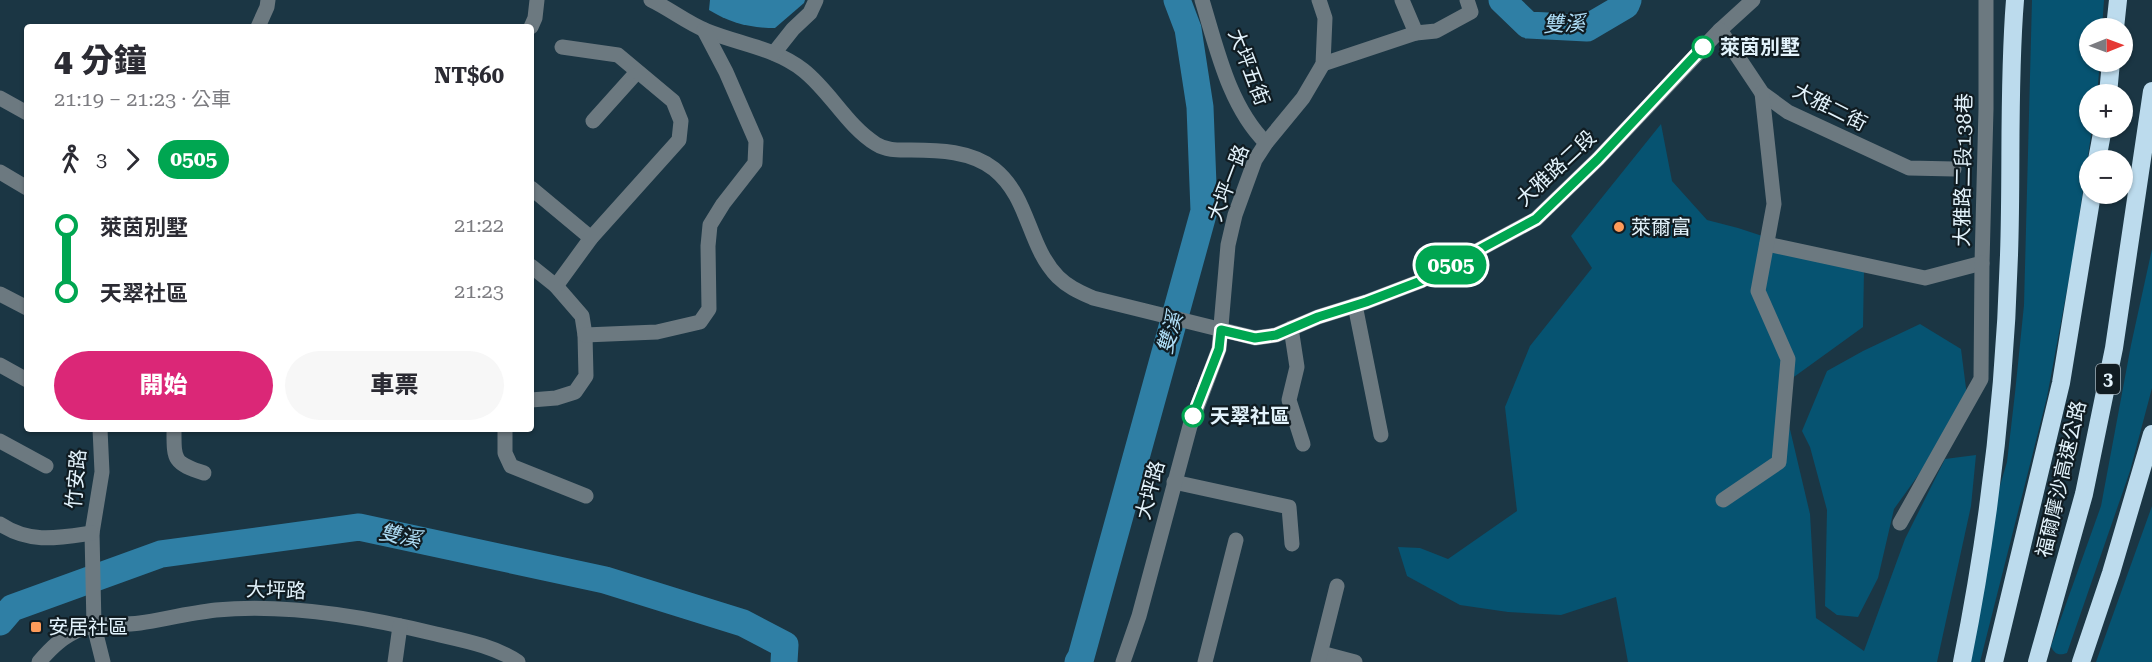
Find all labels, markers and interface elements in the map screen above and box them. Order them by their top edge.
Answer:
water label: 雙溪 [1543,11,1588,37]
north arrow [2079,18,2133,72]
map controls [2079,18,2133,204]
street label: 大坪五街 [1223,25,1275,109]
place label: 萊茵別墅 [1720,35,1800,59]
marker: 萊茵別墅 [1692,36,1714,58]
text: 4 分鐘 [54,41,147,80]
text: NT$60 [434,63,504,88]
street label: 大雅二街 [1789,78,1871,136]
button: + [2079,84,2133,138]
text: 21:19 – 21:23 · 公車 [54,87,231,111]
street label: 大雅路二段138巷 [1950,93,1976,247]
street label: 大雅路二段 [1511,125,1601,211]
street label: 大坪一路 [1202,141,1254,225]
icon: walk [54,143,87,176]
icon: forward [116,143,149,176]
text: 3 [96,147,107,171]
text: 0505 [170,147,217,171]
button: − [2079,150,2133,204]
text: 21:22 [454,213,504,237]
text: 萊茵別墅 [100,215,188,240]
place label: 萊爾富 [1631,215,1691,239]
marker: 萊爾富 [1612,220,1626,234]
line badge: 0505 [1409,246,1493,284]
text: 0505 [1427,253,1475,277]
text: 21:23 [454,279,504,303]
text: 天翠社區 [100,281,188,306]
water label: 雙溪 [1153,307,1188,356]
button: 開始 [54,351,273,420]
button: 車票 [285,351,504,420]
road number: 3 [2096,364,2120,394]
street label: 福爾摩沙高速公路 [2031,398,2091,560]
place label: 天翠社區 [1210,404,1290,428]
marker: 天翠社區 [1182,405,1204,427]
street label: 竹安路 [61,448,91,510]
street label: 大坪路 [1131,458,1169,522]
water label: 雙溪 [377,520,426,553]
street label: 大坪路 [246,577,306,603]
place label: 安居社區 [48,615,128,639]
marker: 安居社區 [29,620,43,634]

